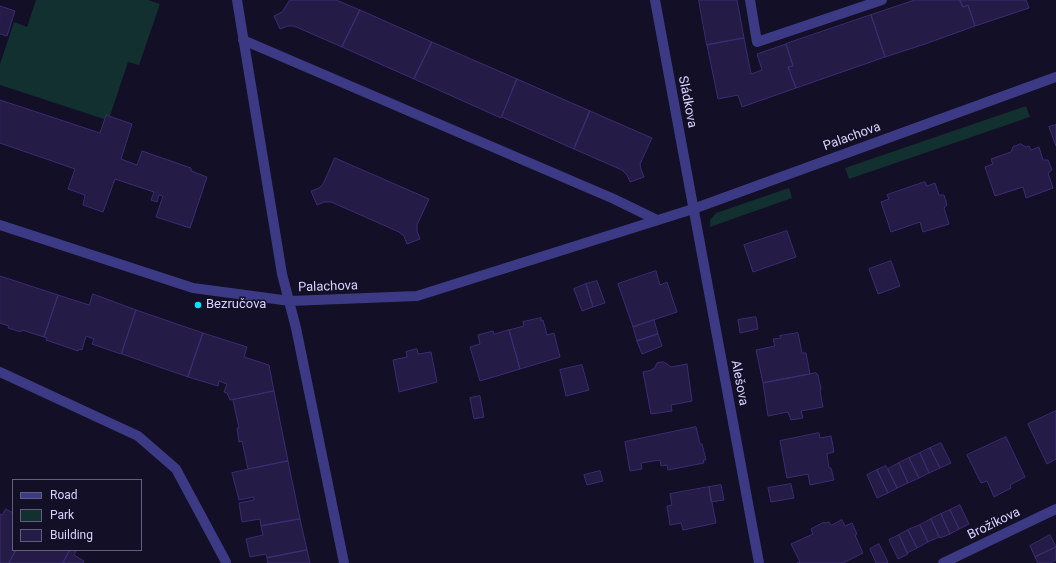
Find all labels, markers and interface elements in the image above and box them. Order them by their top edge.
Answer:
street label: Sládkova [674,75,700,129]
street label: Palachova [821,119,883,155]
street label: Palachova [298,278,358,296]
place label: Bezručova [206,297,266,313]
marker: Bezručova [193,300,203,310]
street label: Alešova [727,359,751,407]
legend [12,479,142,551]
text: Road [50,488,78,502]
street label: Brožíkova [965,505,1023,543]
text: Park [50,508,74,522]
text: Building [50,528,93,542]

